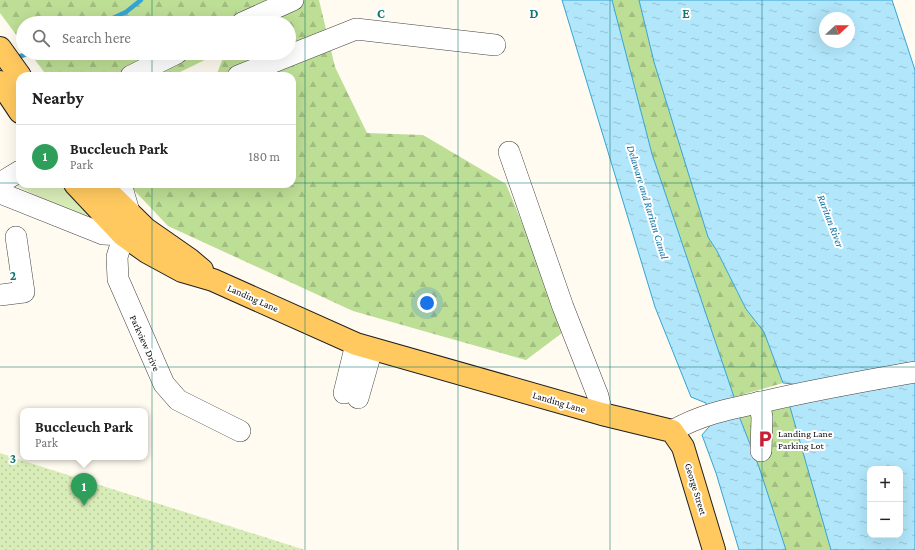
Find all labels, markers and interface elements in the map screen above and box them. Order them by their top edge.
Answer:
text: C [377,6,385,21]
text: D [530,6,539,21]
text: E [682,6,690,21]
north arrow [819,12,855,48]
search box [16,16,296,60]
icon: search [30,27,52,49]
text: Search here [62,30,131,46]
text: Nearby [32,89,84,108]
text: Buccleuch Park [70,141,168,157]
water label: Delaware and Raritan Canal [625,144,671,261]
text: 1 [43,149,47,164]
text: 180 m [248,149,280,164]
text: Park [70,157,93,172]
water label: Raritan River [815,193,847,250]
text: 2 [10,268,17,283]
street label: Landing Lane [226,282,281,314]
your location [417,293,437,313]
street label: Parkview Drive [128,313,163,373]
street label: Landing Lane [531,389,587,415]
popup [20,408,148,460]
text: Buccleuch Park [35,419,133,435]
place label: Landing Lane Parking Lot [778,428,833,451]
parking icon: Landing Lane Parking Lot [755,429,775,449]
text: Park [35,435,58,450]
text: 3 [10,451,16,466]
street label: George Street [683,462,709,517]
map controls [867,466,903,538]
button: + [867,466,903,502]
pin: 1 [71,473,97,506]
button: − [867,502,903,538]

